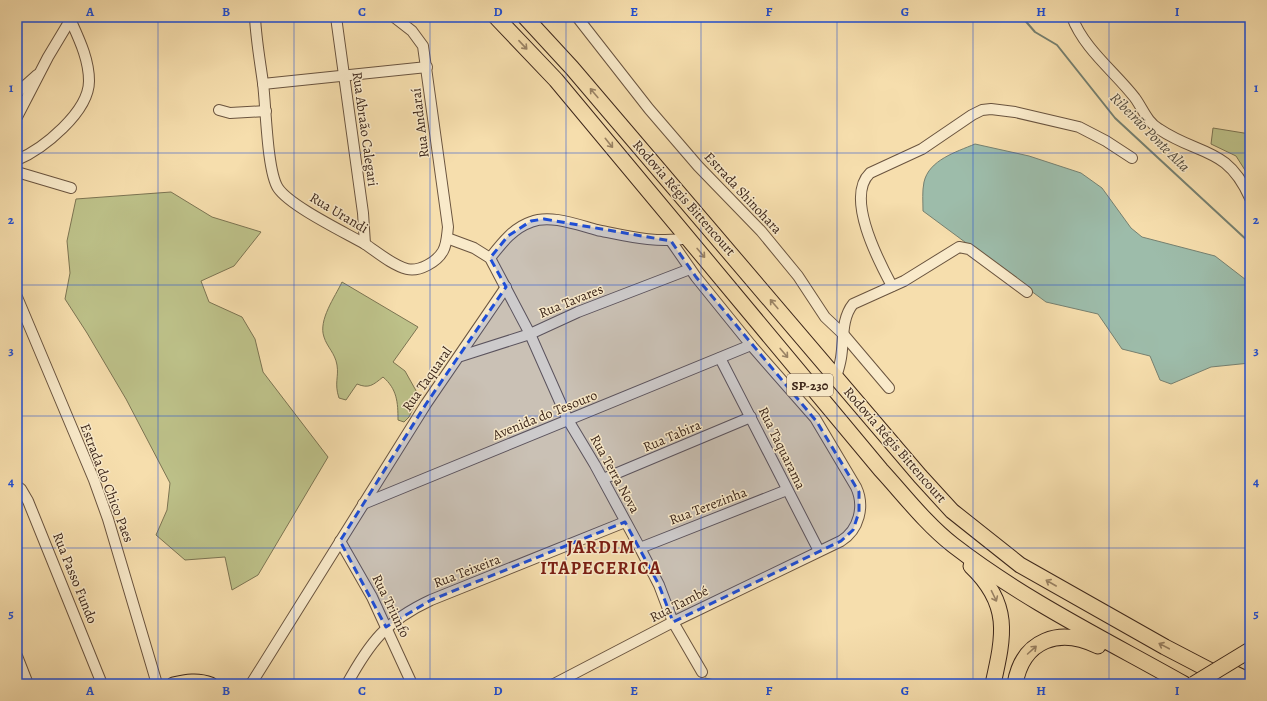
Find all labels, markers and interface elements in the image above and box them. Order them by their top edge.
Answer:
text: A [85,3,95,20]
text: B [222,3,230,20]
text: C [358,3,366,20]
text: D [493,3,503,20]
text: E [630,3,638,20]
text: F [766,3,773,20]
text: G [901,3,909,20]
text: H [1036,3,1046,20]
text: I [1175,3,1180,20]
one-way arrow [518,40,528,50]
street label: Rua Abraão Calegari [348,70,382,188]
text: 1 [9,79,14,96]
text: 1 [1254,79,1259,96]
street label: Rua Andaraí [406,87,434,159]
one-way arrow [589,88,598,98]
water label: Ribeirão Ponte Alta [1106,88,1194,176]
street label: Rodovia Régis Bittencourt [628,136,740,260]
one-way arrow [604,137,613,148]
street label: Estrada Shinohara [700,148,786,239]
street label: Rua Urandi [306,188,372,238]
text: 2 [8,211,15,228]
text: 2 [1253,211,1260,228]
one-way arrow [696,248,705,259]
street label: Rua Tavares [536,279,606,323]
one-way arrow [770,299,779,310]
text: 3 [8,342,14,359]
street label: Rua Taquaral [398,342,457,415]
text: 3 [1253,342,1259,359]
one-way arrow [779,348,788,359]
road number: SP-230 [787,374,833,396]
street label: Rodovia Régis Bittencourt [839,383,951,507]
street label: Avenida do Tesouro [489,385,600,445]
street label: Rua Taquarama [754,404,810,493]
street label: Rua Tabira [640,415,704,457]
street label: Estrada do Chico Paes [76,421,138,545]
street label: Rua Terra Nova [586,431,645,517]
text: 4 [8,473,14,490]
text: 4 [1253,473,1259,490]
street label: Rua Terezinha [666,482,750,529]
street label: Rua Passo Fundo [48,530,102,626]
district label: JARDIM ITAPECERICA [540,535,662,580]
street label: Rua Teixeira [431,549,504,592]
street label: Rua Triunfo [368,571,414,641]
one-way arrow [1045,578,1057,586]
street label: Rua També [646,581,712,627]
one-way arrow [991,589,998,601]
text: 5 [8,605,14,622]
text: 5 [1253,605,1259,622]
one-way arrow [1158,642,1170,650]
one-way arrow [1027,645,1037,654]
text: A [85,682,95,699]
text: B [222,682,230,699]
text: C [358,682,366,699]
text: D [493,682,503,699]
text: E [630,682,638,699]
text: F [766,682,773,699]
text: G [901,682,909,699]
text: H [1036,682,1046,699]
text: I [1175,682,1180,699]

